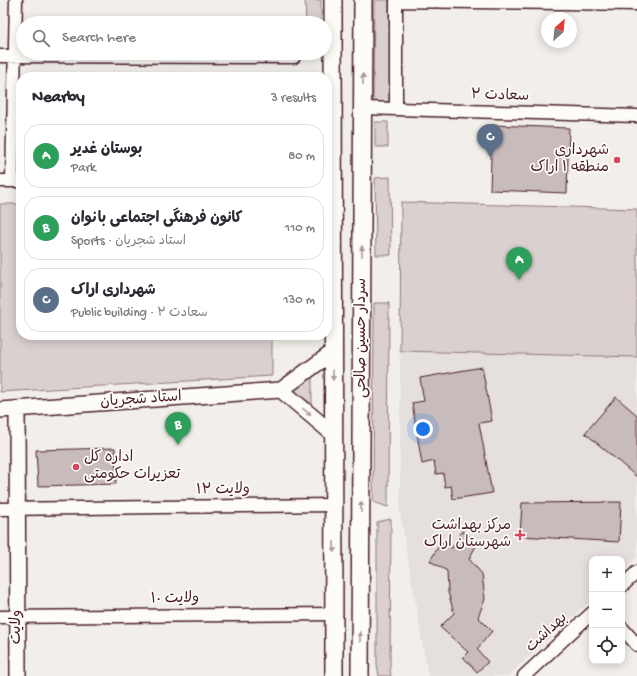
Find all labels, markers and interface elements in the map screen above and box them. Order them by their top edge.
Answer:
north arrow [541,12,577,48]
search box [16,16,332,60]
icon: search [30,27,52,49]
text: Search here [62,29,136,47]
one-way arrow [360,72,366,85]
street label: سعادت ۲ [471,86,529,106]
text: Nearby [32,88,85,108]
text: 3 results [271,91,316,106]
pin: C [477,124,503,157]
text: بوستان غدیر [71,141,142,159]
place label: شهرداری منطقه ۱ اراک [530,142,609,177]
text: A [42,149,50,164]
text: 80 m [288,149,315,164]
marker: شهرداری منطقه ۱ اراک [612,155,622,165]
text: Park [71,161,96,176]
text: کانون فرهنگی اجتماعی بانوان [71,210,242,228]
text: B [43,221,49,236]
text: 110 m [285,221,315,236]
text: Sports · استاد شجریان [71,234,186,249]
one-way arrow [359,244,365,257]
pin: A [506,247,532,280]
street label: سردار حسین صالحی [353,278,371,398]
text: شهرداری اراک [71,282,156,300]
text: C [42,293,50,308]
text: 130 m [283,293,315,308]
text: Public building · سعادت ۲ [71,306,208,321]
one-way arrow [330,369,336,382]
street label: استاد شجریان [100,388,182,412]
one-way arrow [302,408,313,417]
pin: B [165,412,191,445]
your location [413,419,433,439]
place label: اداره کل تعزیرات حکومتی [84,449,181,484]
marker: اداره کل تعزیرات حکومتی [71,462,81,472]
street label: ولایت ۱۲ [196,481,250,499]
one-way arrow [358,500,364,513]
place label: مرکز بهداشت شهرستان اراک [424,517,511,552]
marker: مرکز بهداشت شهرستان اراک [514,529,526,541]
one-way arrow [331,541,337,554]
map controls [589,556,625,664]
button: + [589,556,625,592]
street label: ولایت ۱۰ [151,590,199,608]
button: − [589,592,625,628]
street label: بهداشت [523,609,571,657]
street label: ولایت [8,610,26,644]
button: locate [589,628,625,664]
one-way arrow [357,630,363,643]

